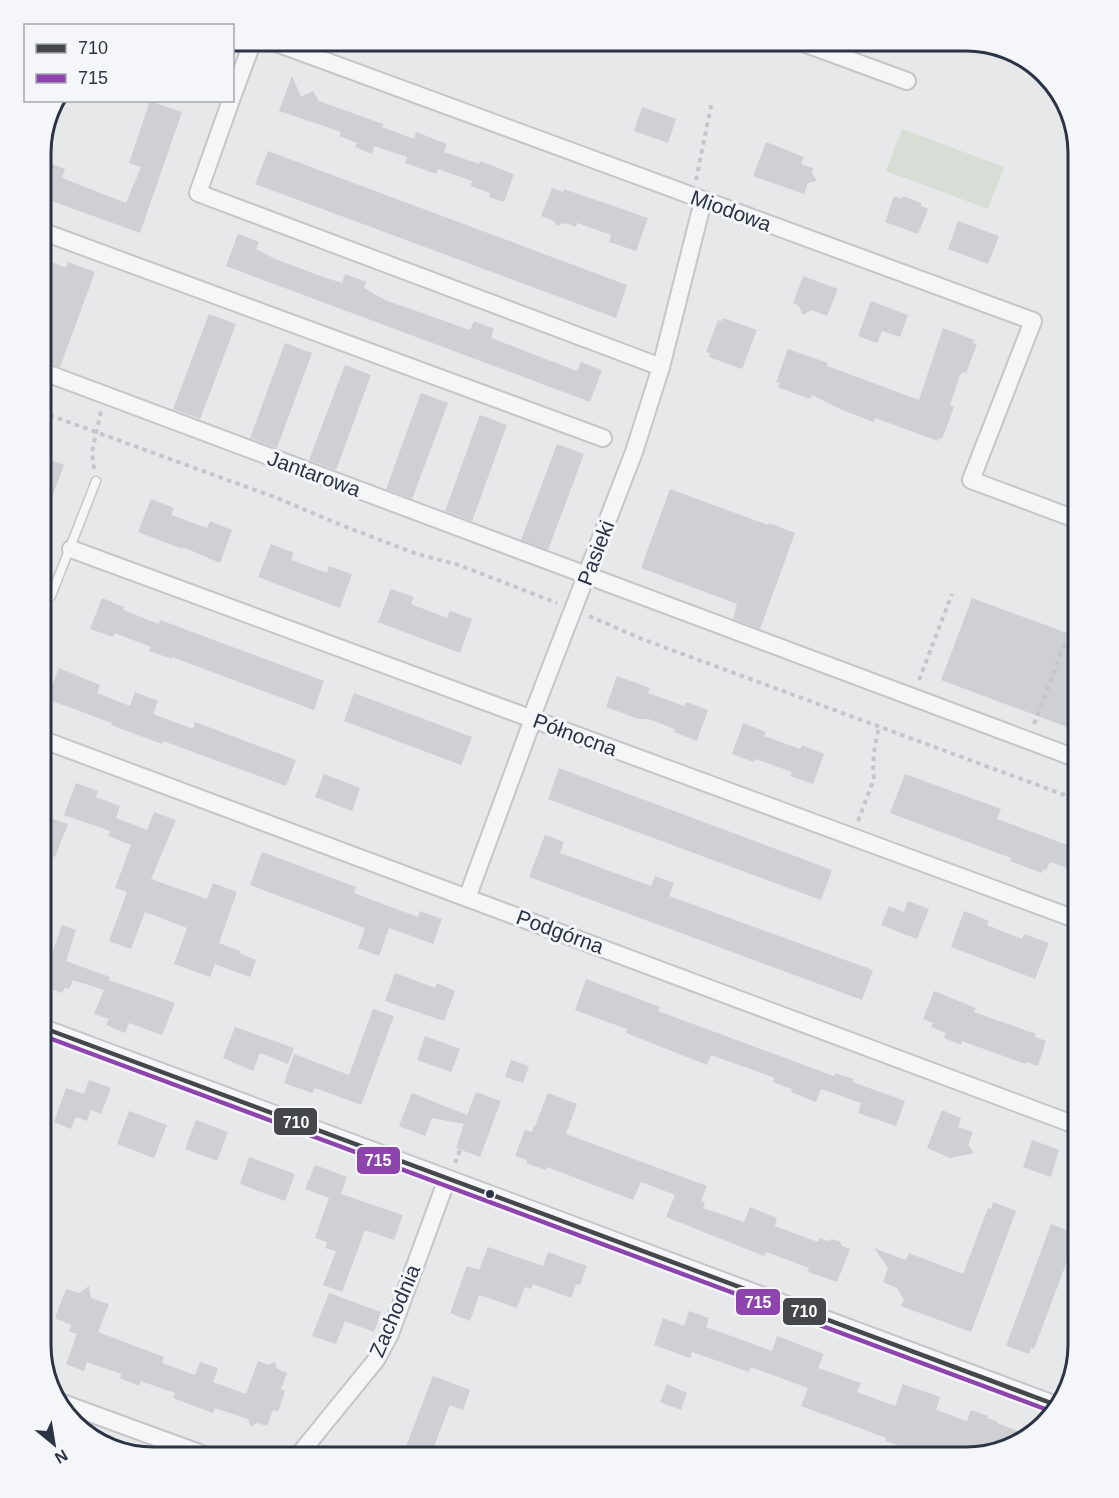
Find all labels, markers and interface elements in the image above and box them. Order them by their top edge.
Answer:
legend [24,24,234,102]
text: 710 [78,38,108,58]
text: 715 [78,68,108,88]
street label: Miodowa [688,185,775,236]
street label: Jantarowa [265,446,364,501]
street label: Pasieki [573,517,618,589]
street label: Północna [530,709,621,760]
street label: Podgórna [513,905,607,958]
line badge: 710 [273,1107,318,1136]
text: 710 [283,1114,309,1131]
line badge: 715 [356,1146,401,1175]
text: 715 [365,1152,391,1169]
unlabelled marker [484,1188,496,1200]
street label: Zachodnia [365,1261,424,1360]
line badge: 715 [735,1288,781,1316]
text: 715 [745,1294,771,1311]
line badge: 710 [782,1297,827,1326]
text: 710 [791,1303,817,1320]
north arrow [24,1414,84,1474]
text: N [52,1446,71,1467]

